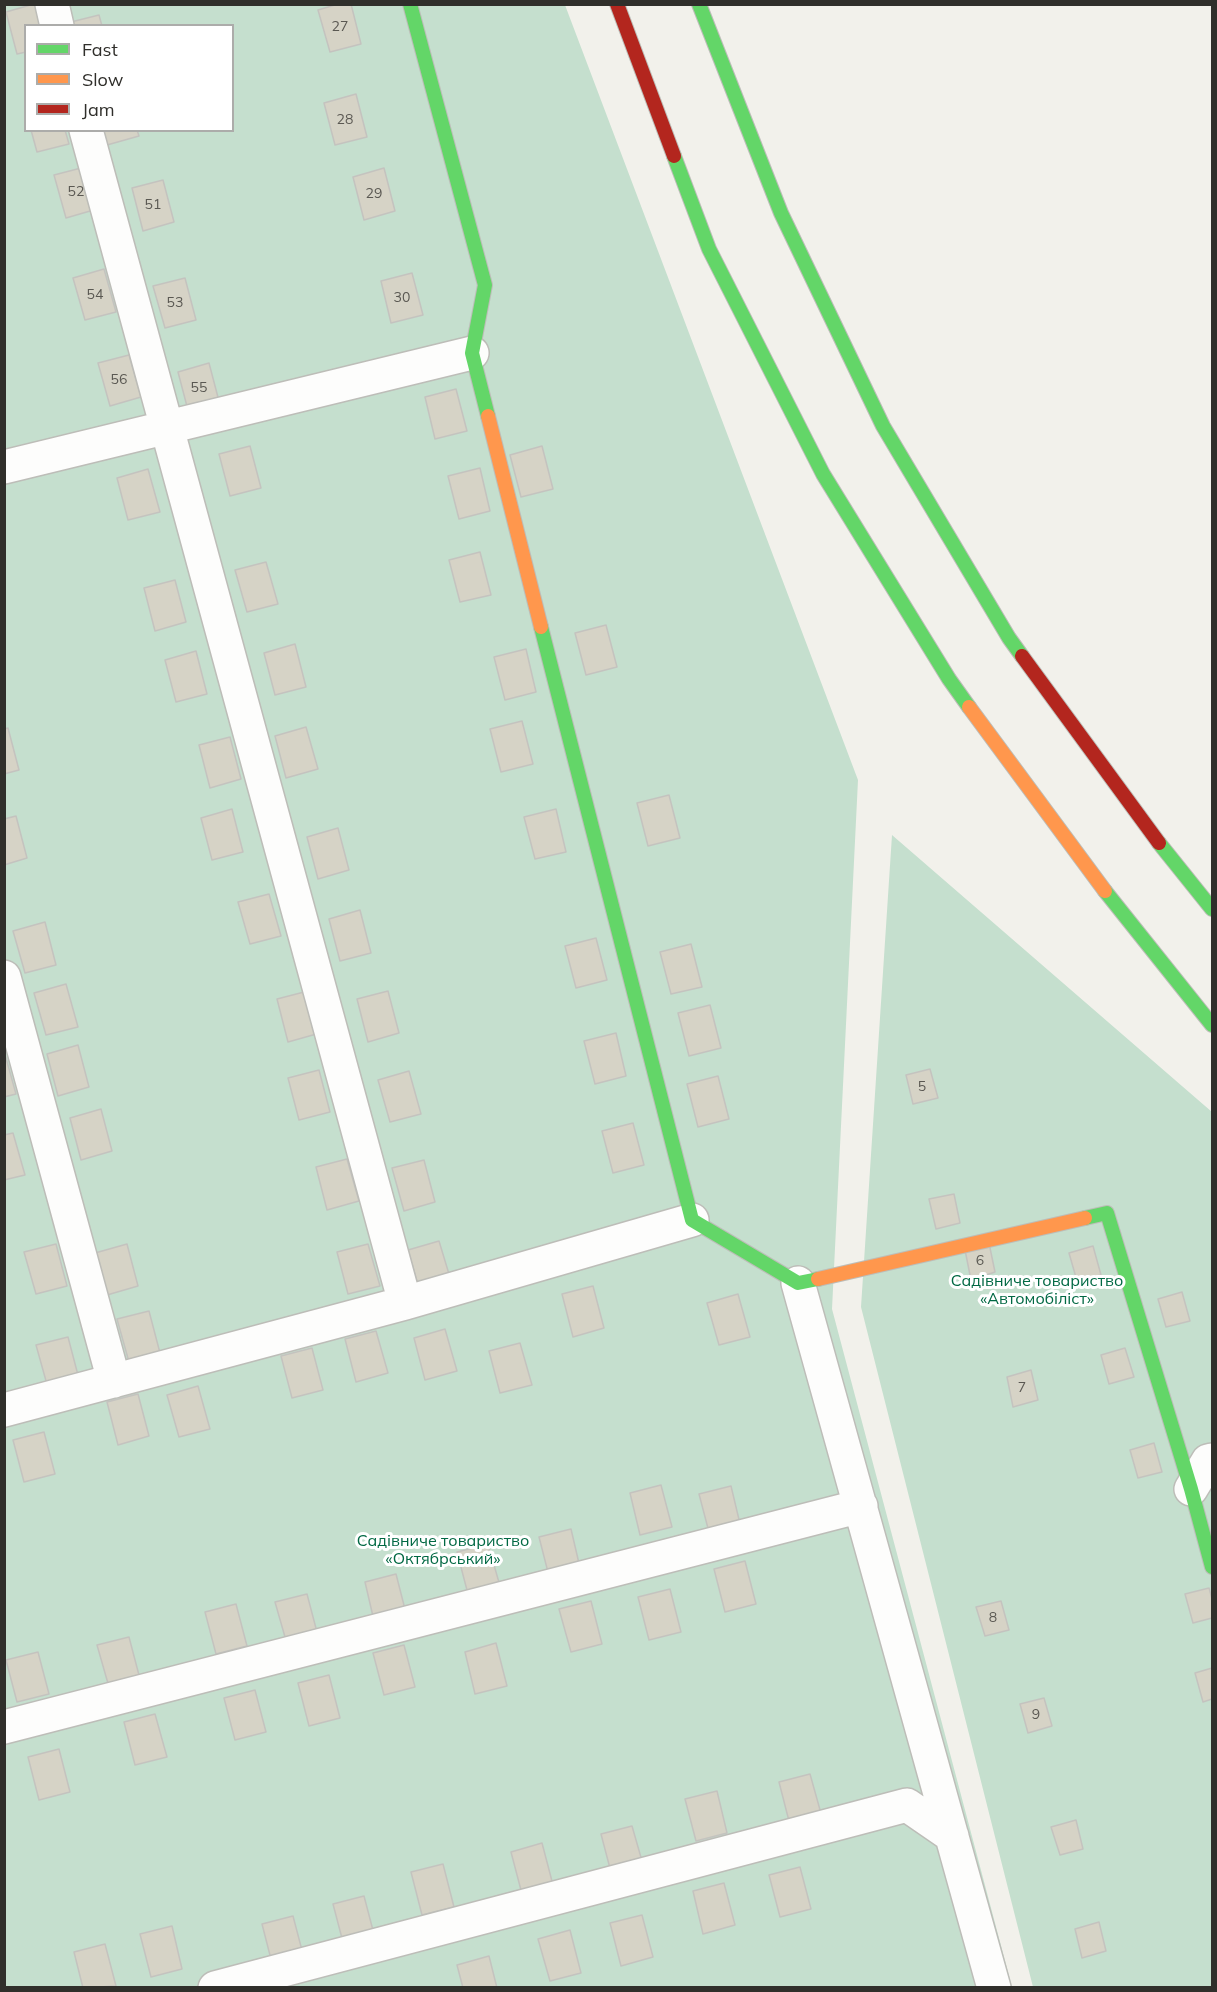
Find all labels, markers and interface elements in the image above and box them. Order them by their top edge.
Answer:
house number: 27 [332,19,348,35]
legend [24,24,234,132]
text: Fast [82,38,118,61]
text: Slow [82,68,123,91]
text: Jam [82,98,115,121]
house number: 28 [337,112,353,128]
house number: 52 [68,184,84,200]
house number: 29 [366,186,382,202]
house number: 51 [145,197,161,213]
house number: 54 [87,287,103,303]
house number: 30 [394,290,410,306]
house number: 53 [167,295,183,311]
house number: 56 [111,372,127,388]
house number: 55 [191,380,207,396]
house number: 5 [918,1079,926,1095]
house number: 6 [976,1253,984,1269]
park label: Садівниче товариство «Автомобіліст» [951,1271,1123,1309]
house number: 7 [1018,1380,1026,1396]
park label: Садівниче товариство «Октябрський» [357,1531,529,1569]
house number: 8 [989,1610,997,1626]
house number: 9 [1032,1707,1040,1723]

